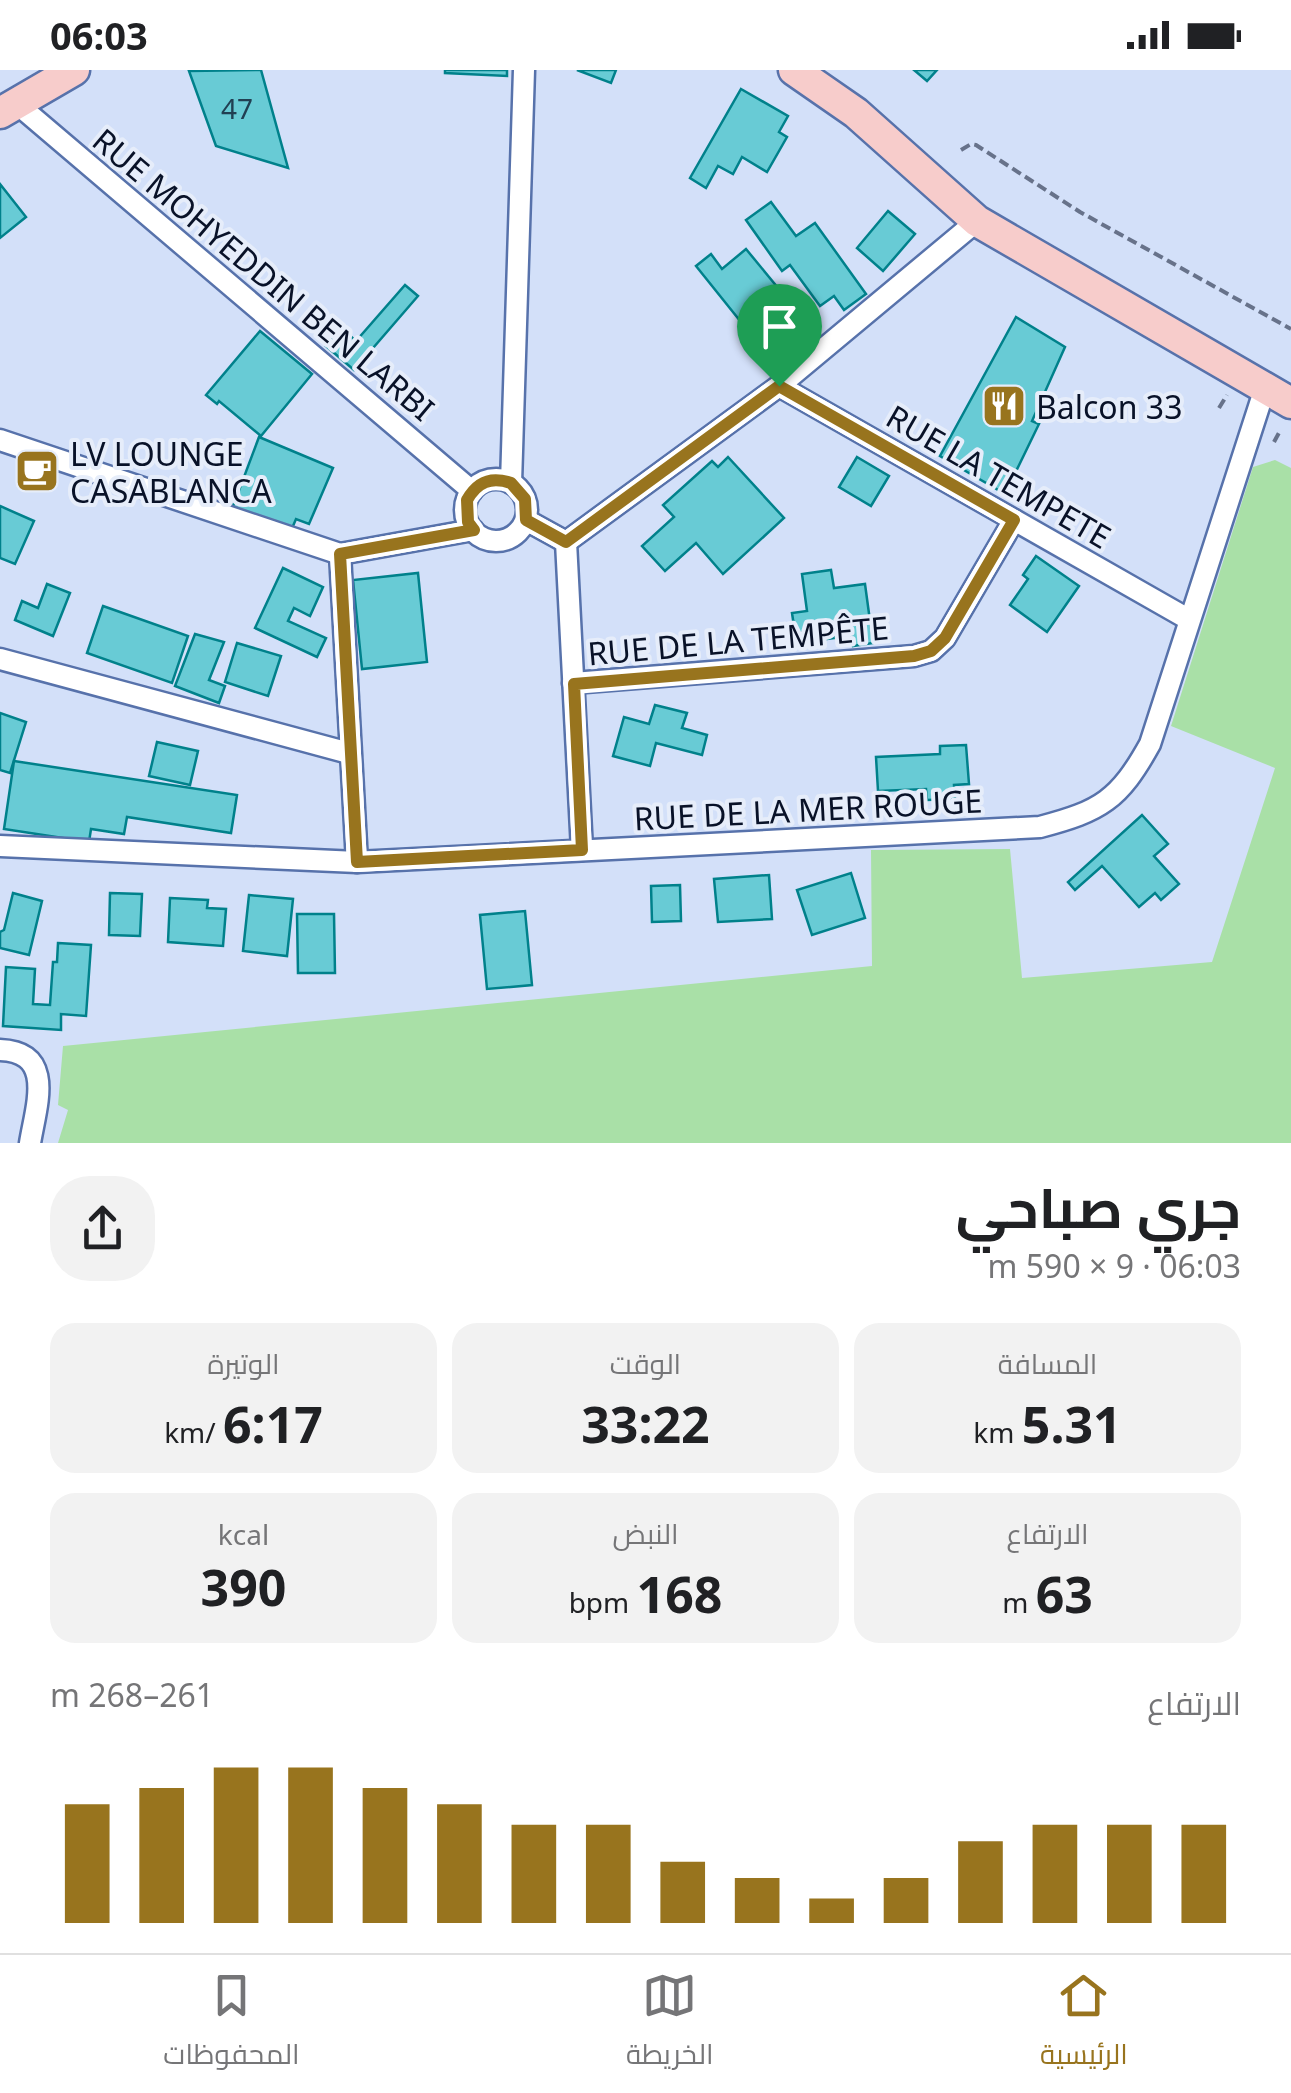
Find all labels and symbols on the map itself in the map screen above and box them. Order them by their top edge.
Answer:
house number: 47 [221,89,253,127]
street label: RUE MOHYEDDIN BEN LARBI [84,118,444,430]
pin [737,284,822,387]
restaurant icon: Balcon 33 [981,383,1027,429]
place label: Balcon 33 [1036,385,1182,428]
street label: RUE LA TEMPETE [879,394,1119,558]
place label: LV LOUNGE CASABLANCA [70,432,272,512]
cafe icon: LV LOUNGE CASABLANCA [14,448,60,494]
street label: RUE DE LA TEMPÊTE [586,605,890,675]
street label: RUE DE LA MER ROUGE [633,778,983,840]

